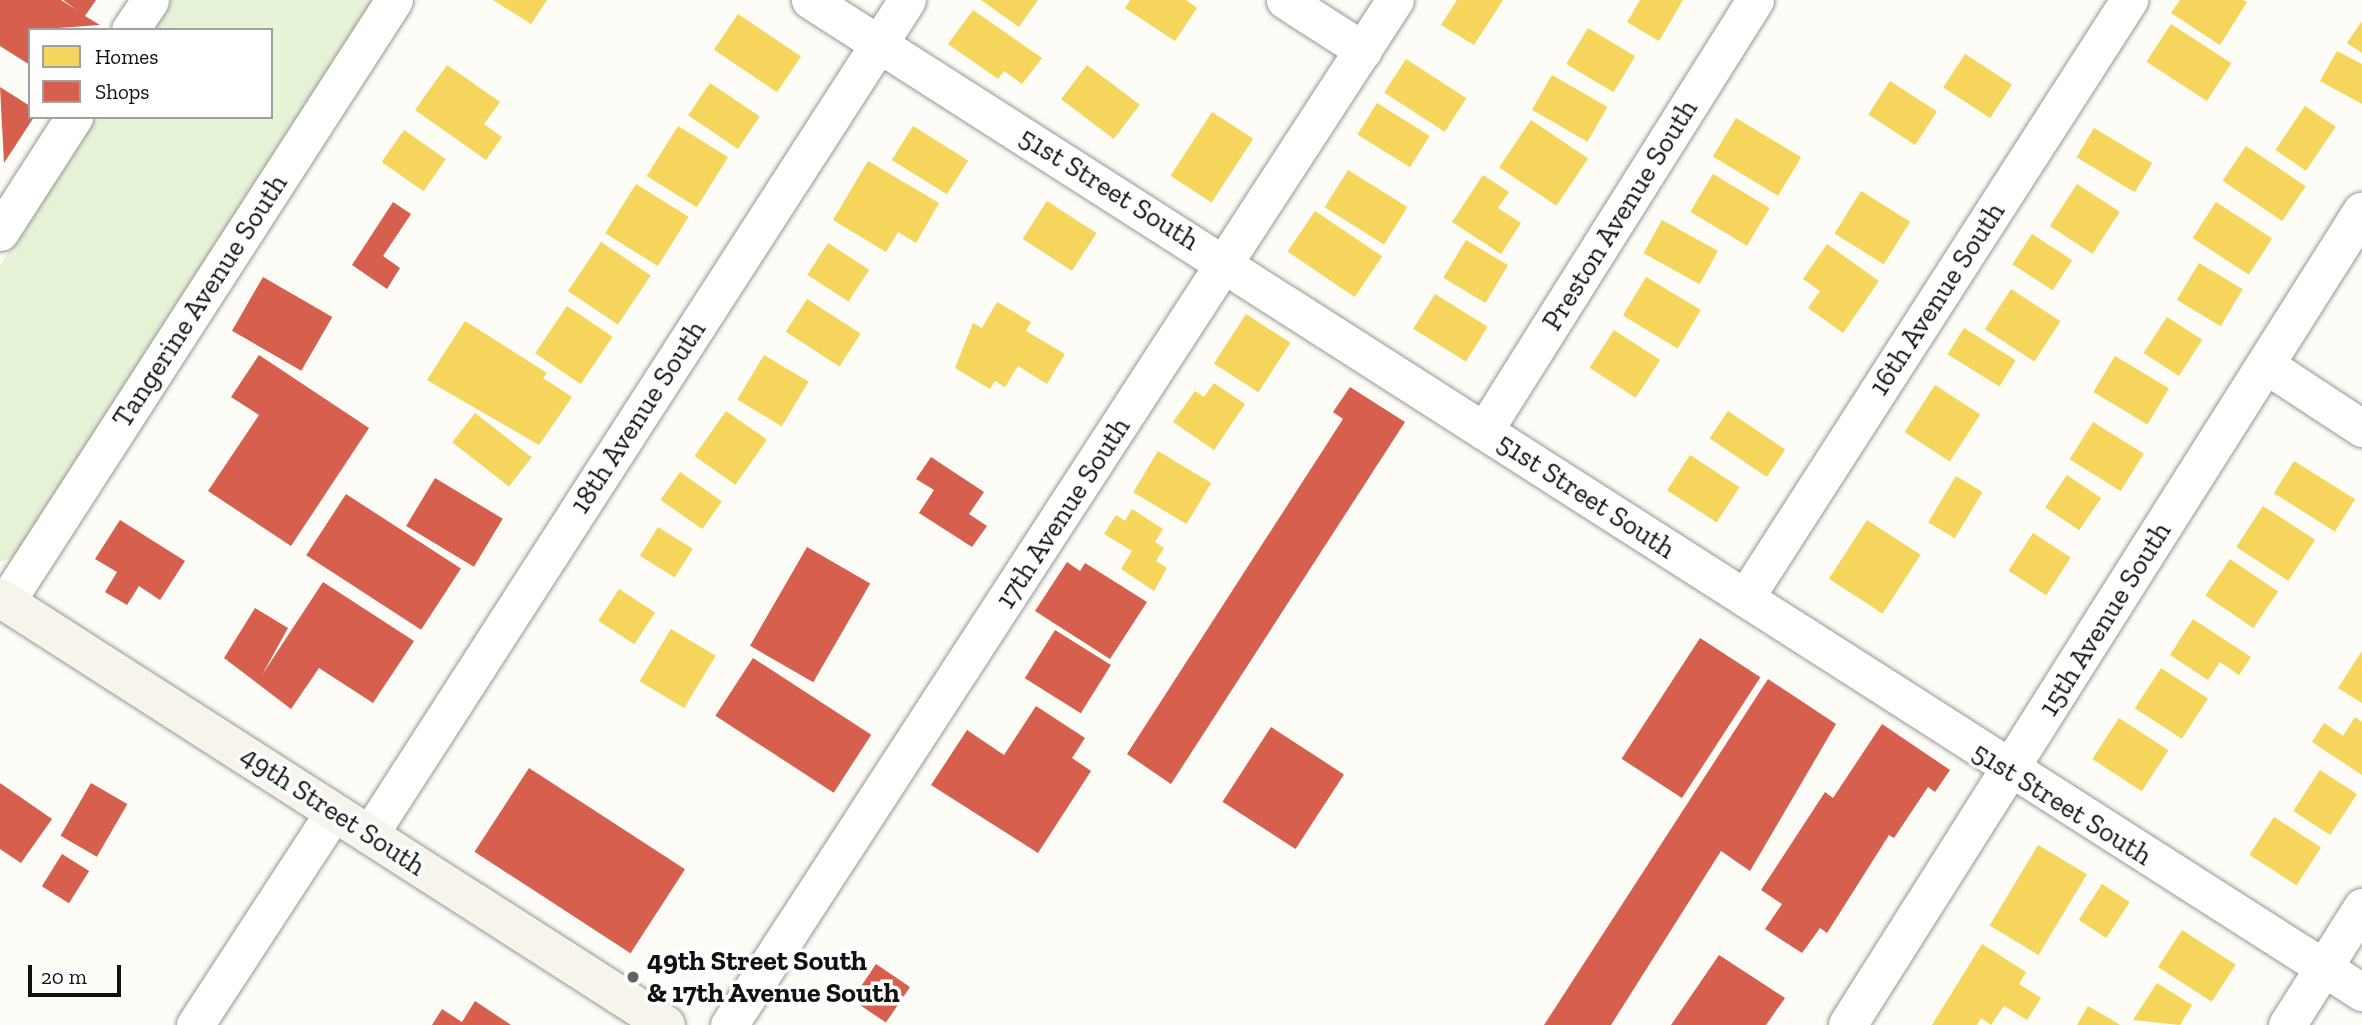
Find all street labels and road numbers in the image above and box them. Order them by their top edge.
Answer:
street label: Preston Avenue South [1535,93,1705,337]
street label: 51st Street South [1013,120,1205,258]
street label: Tangerine Avenue South [105,168,295,434]
street label: 16th Avenue South [1862,196,2012,402]
street label: 18th Avenue South [563,314,713,520]
street label: 17th Avenue South [988,411,1138,615]
street label: 51st Street South [1491,426,1681,566]
street label: 15th Avenue South [2031,515,2179,723]
street label: 51st Street South [1966,735,2158,873]
street label: 49th Street South [234,739,432,883]

